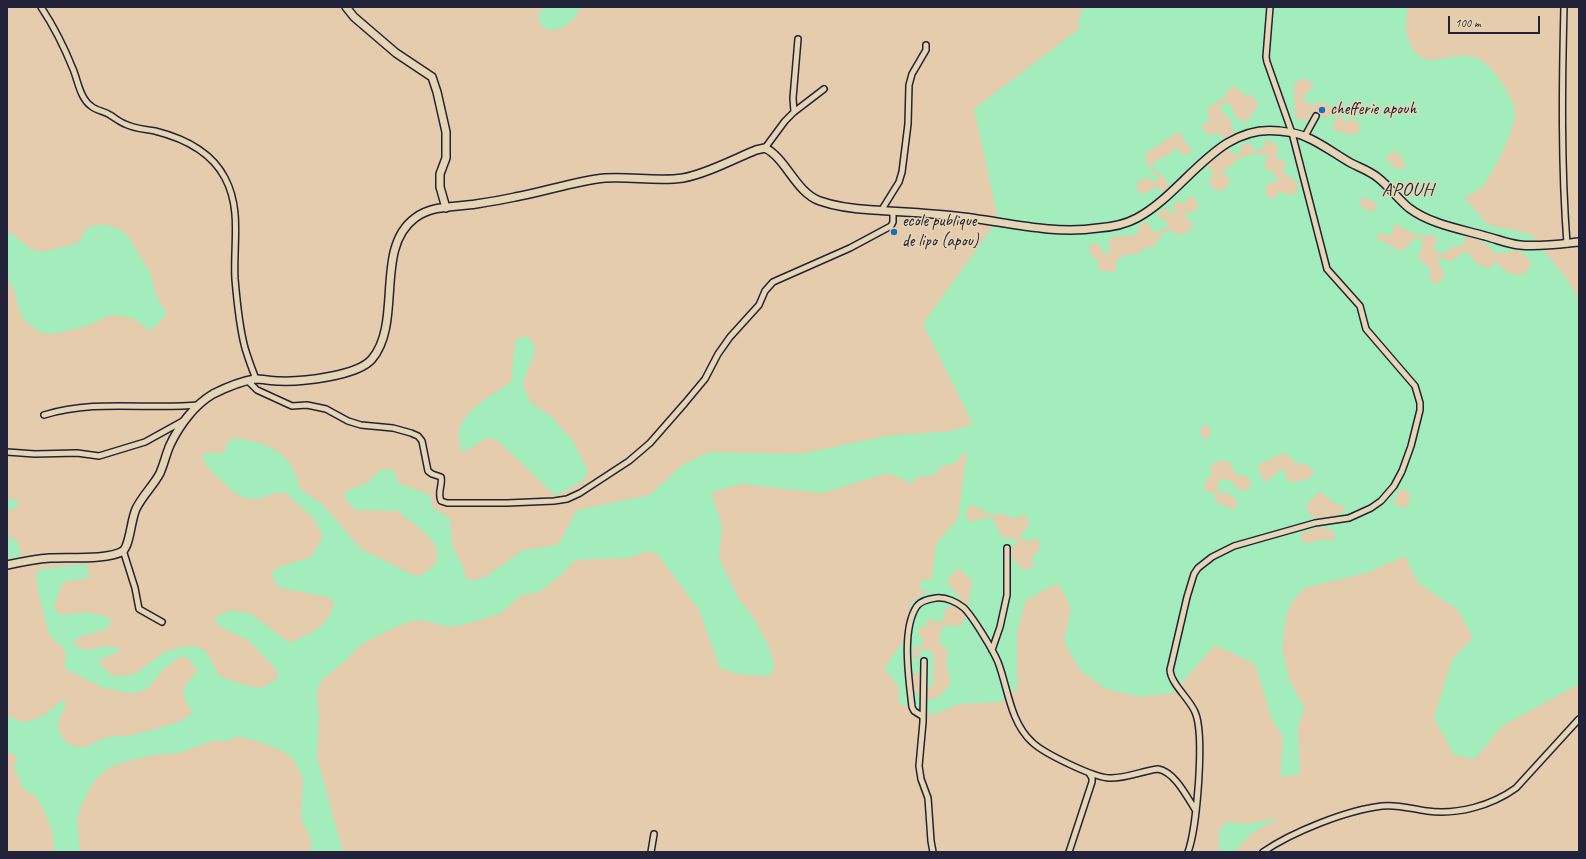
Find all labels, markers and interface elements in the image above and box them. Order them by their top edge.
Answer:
scale bar [1450,8,1542,34]
text: 100 m [1455,15,1481,31]
place label: chefferie apouh [1330,100,1416,120]
marker: chefferie apouh [1317,105,1327,115]
district label: APOUH [1382,179,1434,201]
place label: ecole publique de lipo (apou) [902,212,978,252]
marker: ecole publique de lipo (apou) [889,227,899,237]

